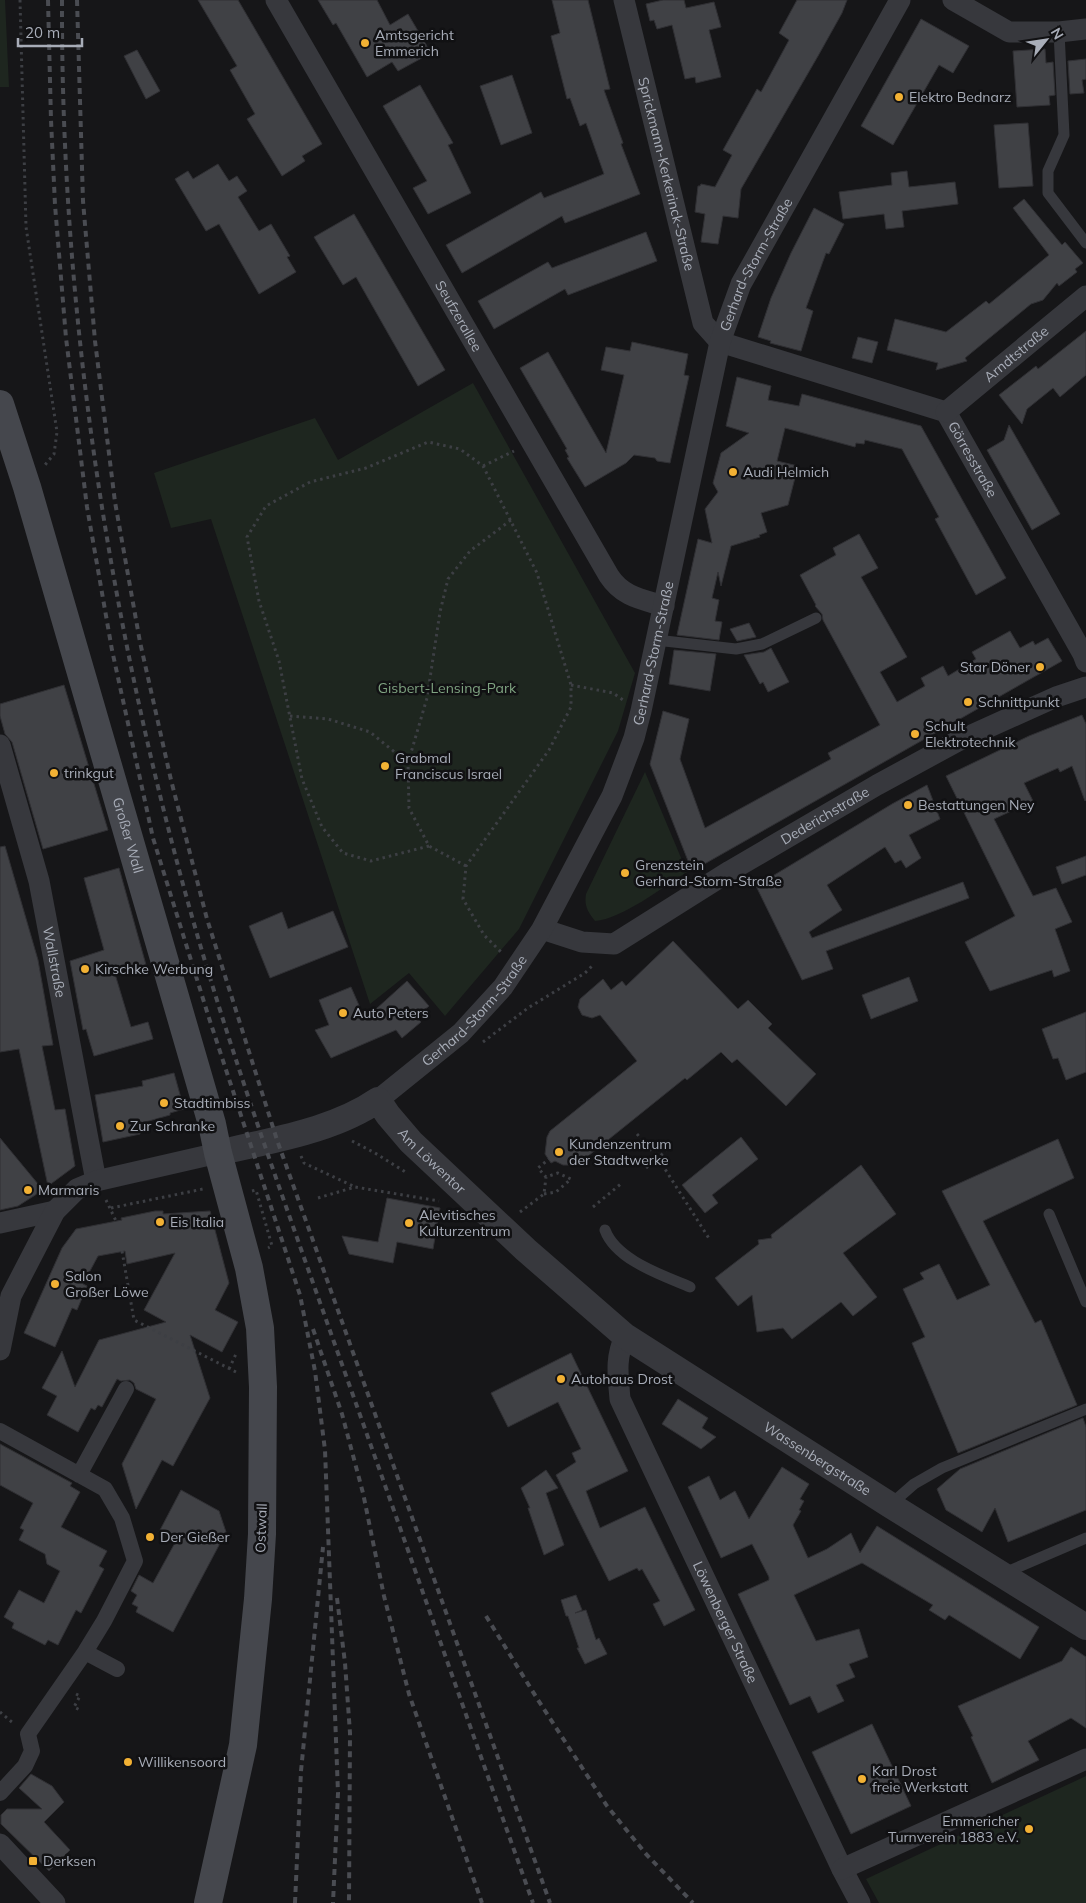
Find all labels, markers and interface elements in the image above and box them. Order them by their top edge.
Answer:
scale bar [18,15,81,47]
north arrow [1021,15,1071,65]
text: 20 m [25,23,60,42]
text: N [1047,24,1068,43]
place label: Amtsgericht Emmerich [375,26,454,60]
marker: Amtsgericht Emmerich [359,37,371,49]
street label: Sprickmann-Kerkerinck-Straße [634,75,699,272]
place label: Elektro Bednarz [909,88,1011,106]
marker: Elektro Bednarz [893,91,905,103]
street label: Gerhard-Storm-Straße [716,195,796,334]
street label: Seufzerallee [431,277,486,355]
street label: Arndtstraße [980,322,1052,386]
street label: Görresstraße [944,418,1001,501]
place label: Audi Helmich [743,463,829,481]
marker: Audi Helmich [727,466,739,478]
street label: Gerhard-Storm-Straße [629,580,678,727]
place label: Star Döner [960,658,1031,676]
marker: Star Döner [1034,661,1046,673]
park label: Gisbert-Lensing-Park [378,679,517,697]
place label: Schnittpunkt [978,693,1060,711]
marker: Schnittpunkt [962,696,974,708]
place label: Schult Elektrotechnik [925,717,1016,751]
marker: Schult Elektrotechnik [909,728,921,740]
place label: Grabmal Franciscus Israel [395,749,502,783]
marker: Grabmal Franciscus Israel [379,760,391,772]
place label: trinkgut [64,764,114,782]
marker: trinkgut [48,767,60,779]
street label: Dederichstraße [777,783,872,848]
street label: Großer Wall [109,795,148,875]
place label: Bestattungen Ney [918,796,1035,814]
marker: Bestattungen Ney [902,799,914,811]
place label: Grenzstein Gerhard-Storm-Straße [635,856,782,890]
marker: Grenzstein Gerhard-Storm-Straße [619,867,631,879]
street label: Wallstraße [39,925,70,999]
street label: Gerhard-Storm-Straße [418,952,531,1070]
place label: Kirschke Werbung [95,960,213,978]
marker: Kirschke Werbung [79,963,91,975]
place label: Auto Peters [353,1004,429,1022]
marker: Auto Peters [337,1007,349,1019]
place label: Stadtimbiss [174,1094,251,1112]
marker: Stadtimbiss [158,1097,170,1109]
place label: Zur Schranke [130,1117,215,1135]
marker: Zur Schranke [114,1120,126,1132]
street label: Am Löwentor [394,1124,470,1198]
place label: Kundenzentrum der Stadtwerke [569,1135,672,1169]
marker: Kundenzentrum der Stadtwerke [553,1146,565,1158]
place label: Marmaris [38,1181,100,1199]
marker: Marmaris [22,1184,34,1196]
place label: Alevitisches Kulturzentrum [419,1206,511,1240]
place label: Eis Italia [170,1213,224,1231]
marker: Eis Italia [154,1216,166,1228]
marker: Alevitisches Kulturzentrum [403,1217,415,1229]
place label: Salon Großer Löwe [65,1267,149,1301]
marker: Salon Großer Löwe [49,1278,61,1290]
place label: Autohaus Drost [571,1370,673,1388]
marker: Autohaus Drost [555,1373,567,1385]
street label: Wassenbergstraße [760,1418,874,1500]
street label: Ostwall [251,1503,271,1553]
place label: Der Gießer [160,1528,230,1546]
marker: Der Gießer [144,1531,156,1543]
street label: Löwenberger Straße [689,1558,762,1686]
place label: Willikensoord [138,1753,226,1771]
marker: Willikensoord [122,1756,134,1768]
place label: Karl Drost freie Werkstatt [872,1762,968,1796]
marker: Karl Drost freie Werkstatt [856,1773,868,1785]
place label: Emmericher Turnverein 1883 e.V. [888,1812,1020,1846]
marker: Emmericher Turnverein 1883 e.V. [1023,1823,1035,1835]
place label: Derksen [43,1852,96,1870]
marker: Derksen [27,1855,39,1867]

